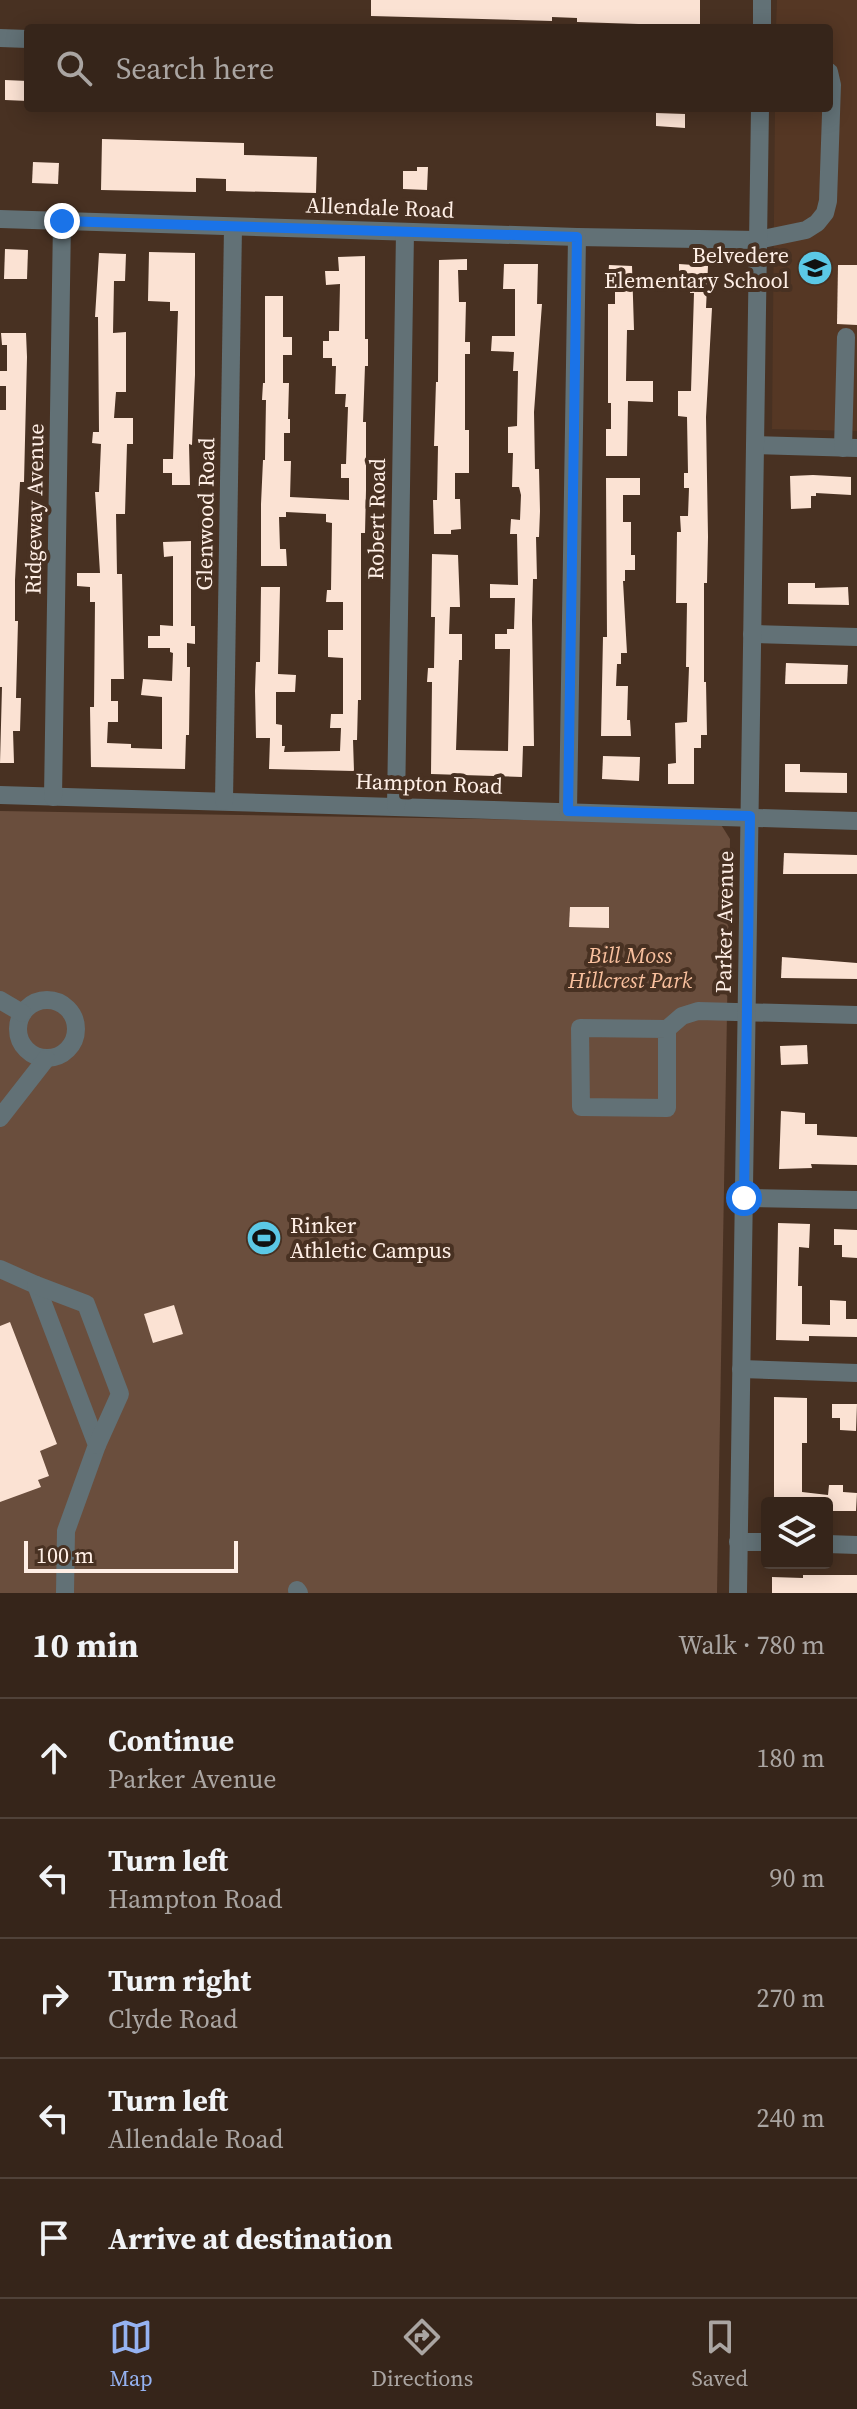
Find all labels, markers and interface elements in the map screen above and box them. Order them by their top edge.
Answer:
search box [24,24,833,112]
icon: search [52,46,96,90]
text: Search here [116,48,274,89]
street label: Allendale Road [305,189,455,225]
route end [44,203,80,239]
place label: Belvedere Elementary School [604,240,789,295]
school or university icon: Belvedere Elementary School [796,249,834,287]
street label: Ridgeway Avenue [18,423,50,595]
street label: Glenwood Road [189,437,221,591]
street label: Robert Road [360,457,392,580]
street label: Hampton Road [355,765,504,801]
street label: Parker Avenue [708,850,740,994]
park label: Bill Moss Hillcrest Park [567,940,693,995]
route start [726,1180,762,1216]
place label: Rinker Athletic Campus [290,1210,451,1265]
sports icon: Rinker Athletic Campus [245,1219,283,1257]
map controls [761,1497,833,1569]
button: layers [761,1497,833,1569]
scale bar [24,1537,238,1573]
text: 100 m [36,1540,94,1570]
text: 10 min [32,1622,139,1668]
text: Walk · 780 m [678,1627,825,1663]
text: Continue [108,1720,234,1761]
icon: ahead [32,1736,76,1780]
text: 180 m [757,1740,825,1776]
text: Parker Avenue [108,1761,277,1797]
text: Turn left [108,1840,228,1881]
icon: left [32,1856,76,1900]
text: 90 m [770,1860,825,1896]
text: Hampton Road [108,1881,282,1917]
text: Turn right [108,1960,251,2001]
icon: right [32,1976,76,2020]
text: 270 m [757,1980,825,2016]
text: Clyde Road [108,2001,238,2037]
text: Turn left [108,2080,228,2121]
icon: left [32,2096,76,2140]
text: 240 m [757,2100,825,2136]
text: Allendale Road [108,2121,283,2157]
icon: arrive [32,2216,76,2260]
text: Arrive at destination [108,2218,393,2259]
tab: Map [109,2315,153,2393]
tab: Directions [371,2315,473,2393]
tab: Saved [691,2315,748,2393]

